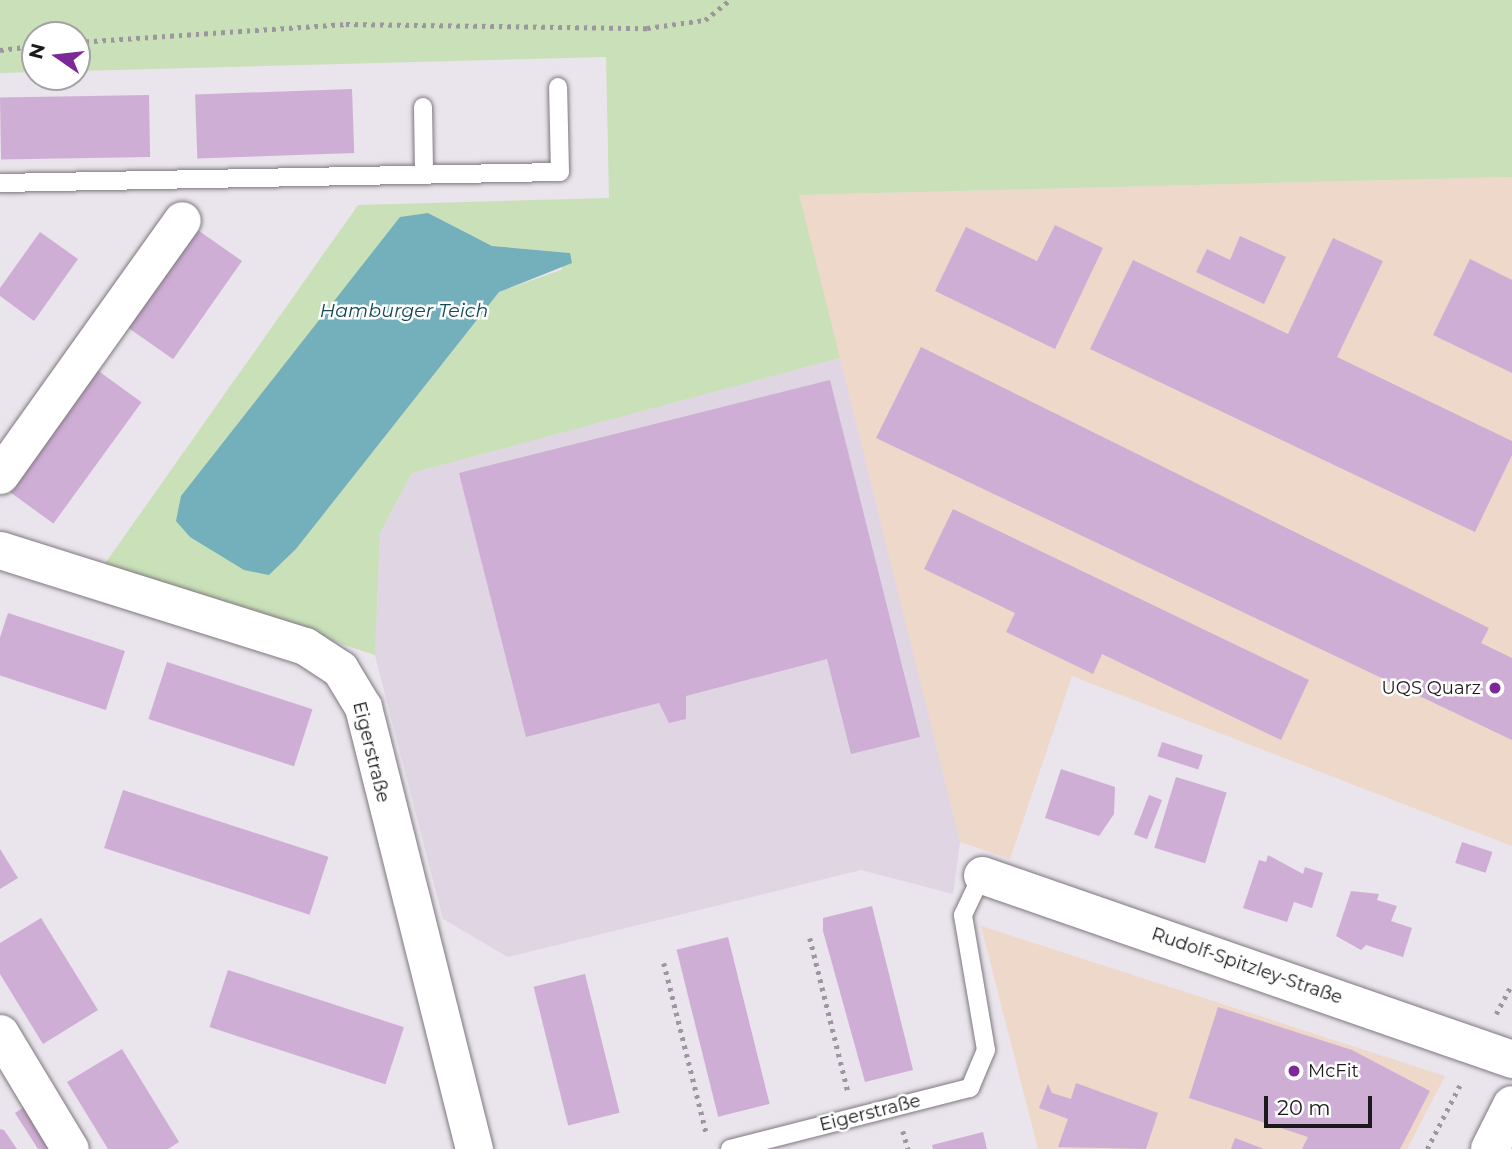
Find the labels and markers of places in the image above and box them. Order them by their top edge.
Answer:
place label: UQS Quarz [1382,677,1481,699]
marker: UQS Quarz [1487,680,1503,696]
place label: McFit [1308,1060,1359,1082]
marker: McFit [1286,1063,1302,1079]

